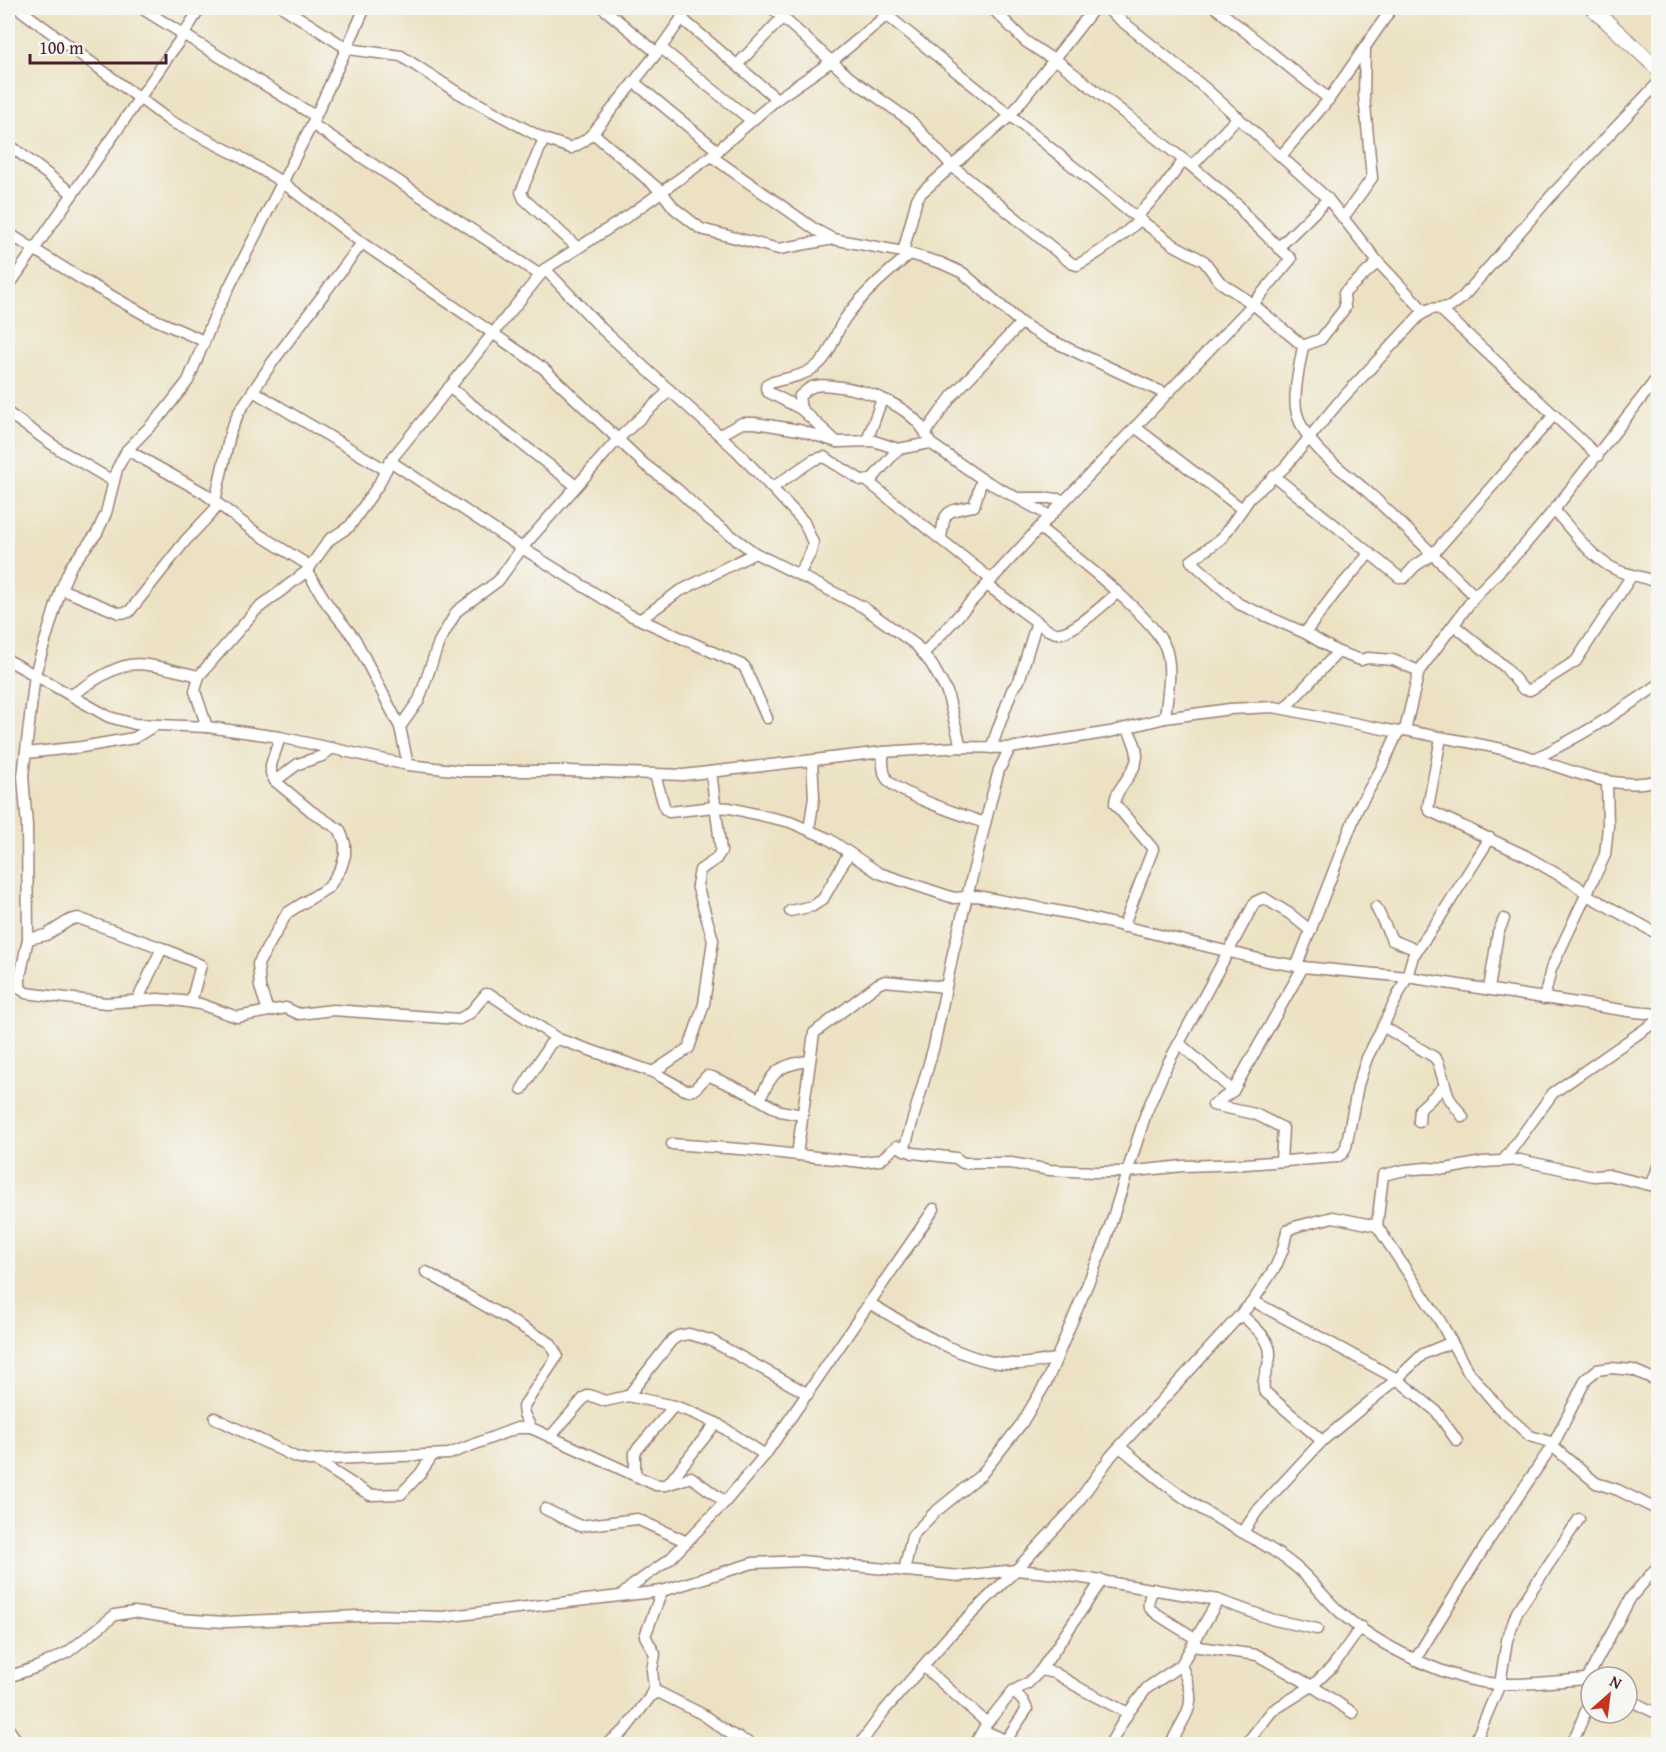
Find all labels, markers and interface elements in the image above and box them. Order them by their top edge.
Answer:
scale bar [30,27,166,65]
text: 100 m [39,34,84,61]
north arrow [1579,1665,1639,1725]
text: N [1606,1669,1627,1695]

